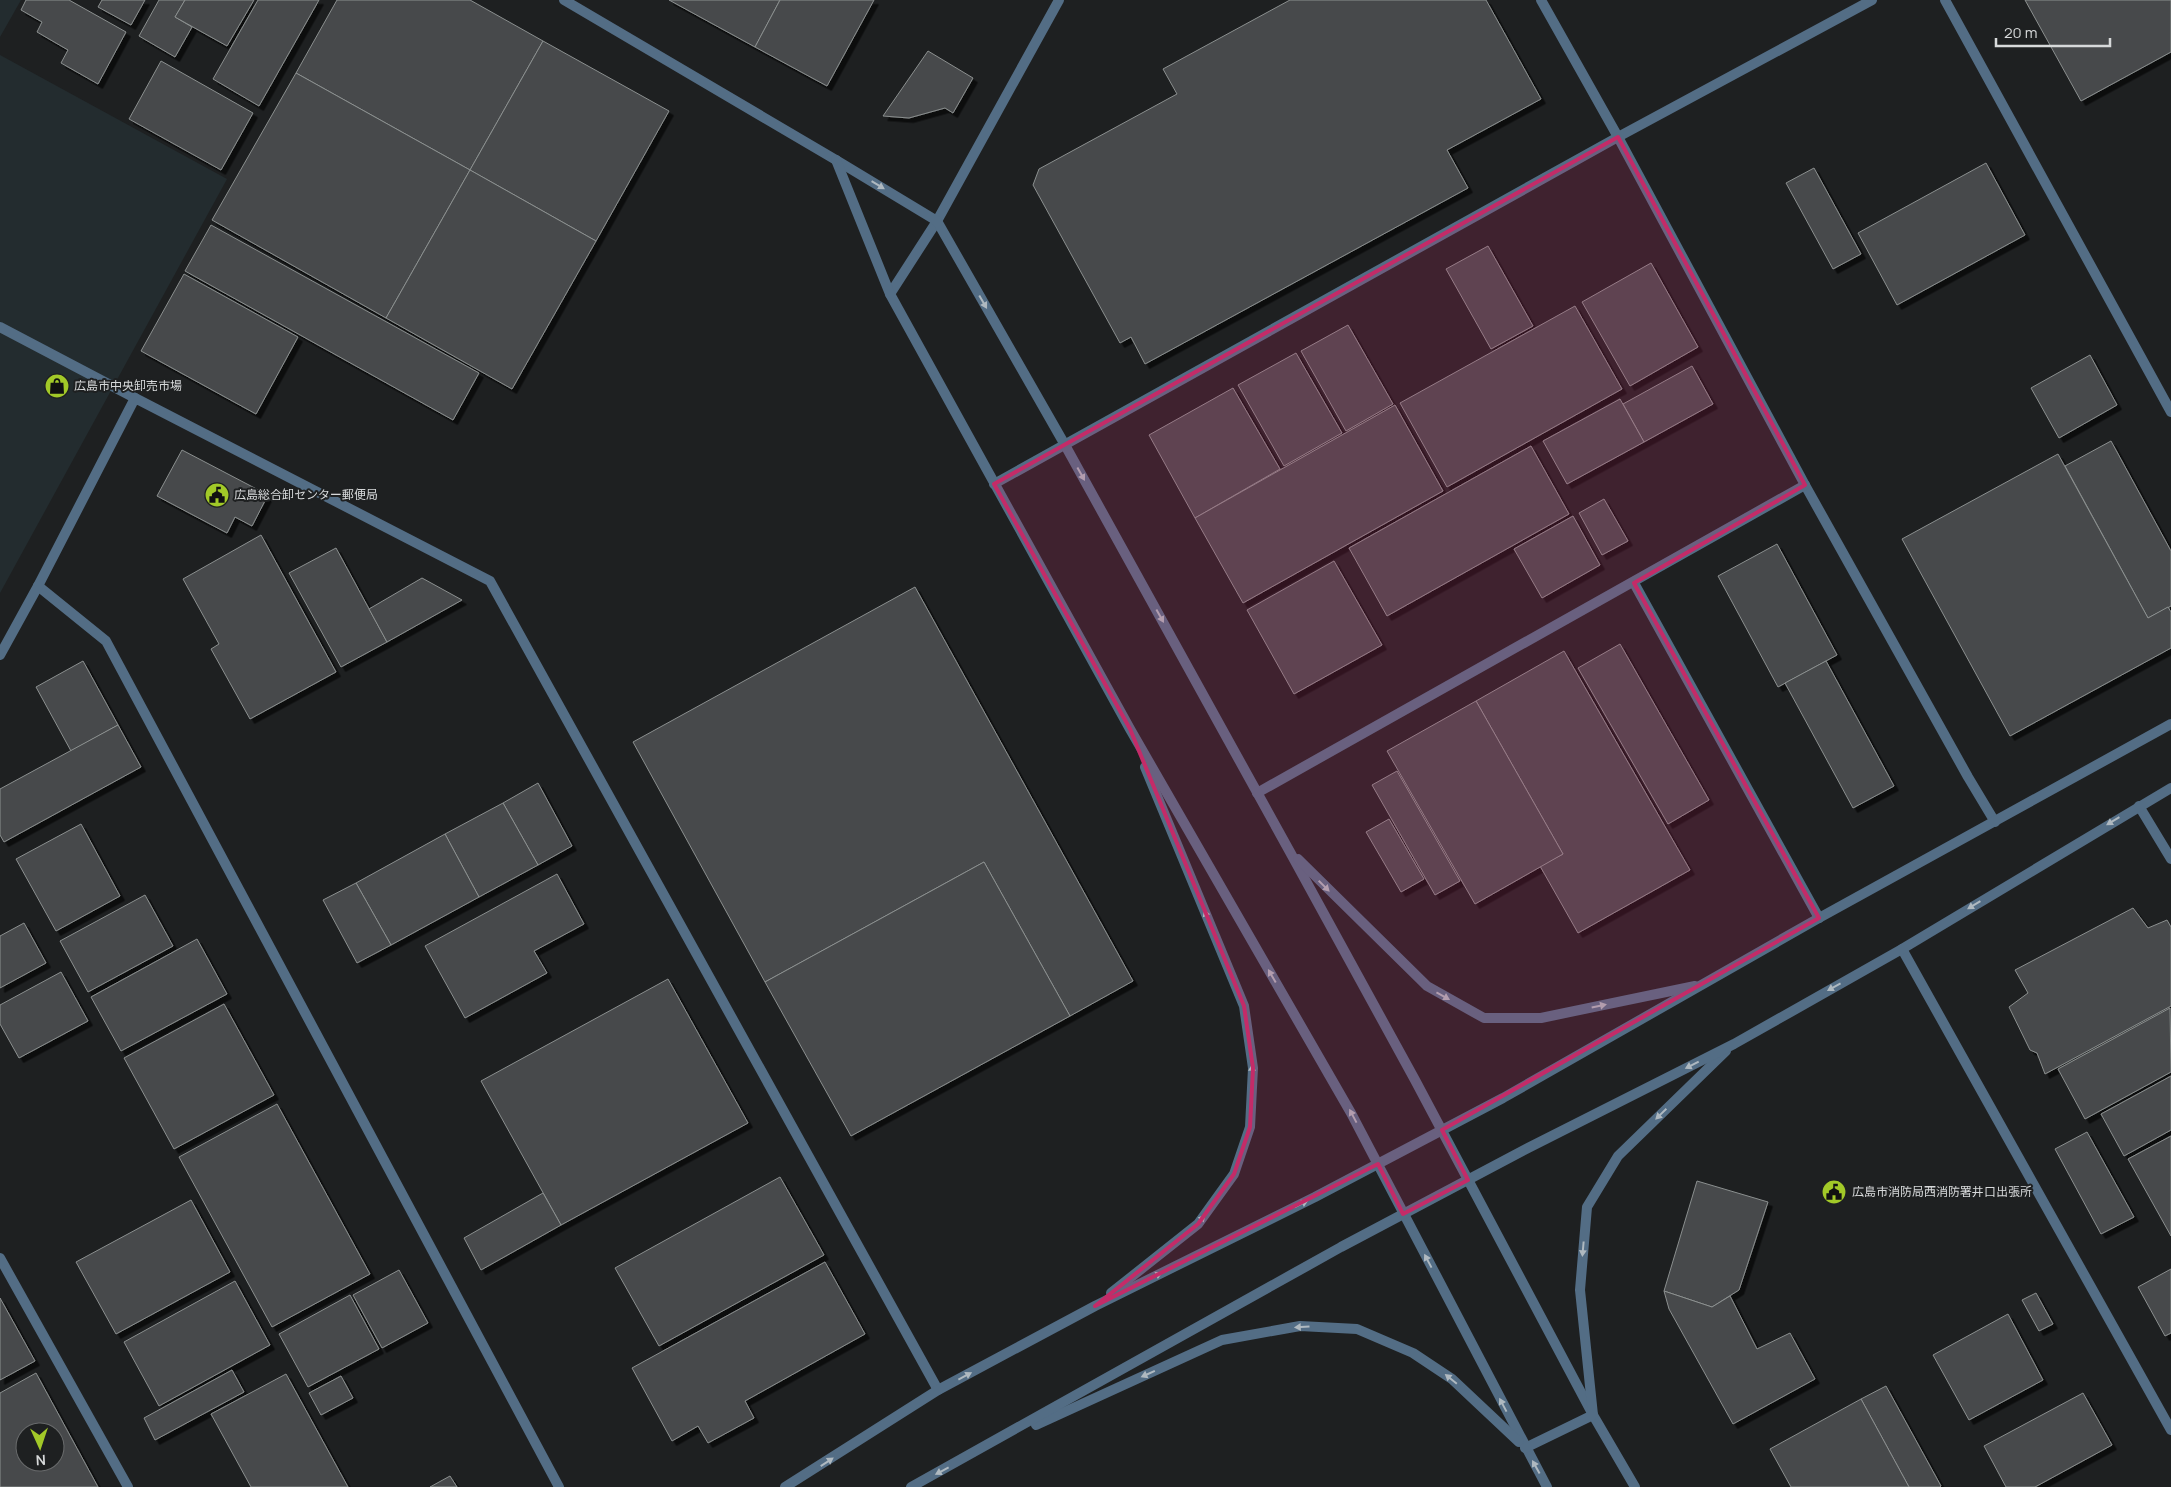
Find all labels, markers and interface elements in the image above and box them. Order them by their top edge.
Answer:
scale bar [1996,15,2110,47]
text: 20 m [2004,22,2037,43]
one-way arrow [871,181,884,190]
one-way arrow [979,295,988,309]
shop icon: 広島市中央卸売市場 [44,373,70,399]
place label: 広島市中央卸売市場 [74,377,182,394]
one-way arrow [1077,466,1085,481]
public building icon: 広島総合卸センター郵便局 [204,482,230,508]
place label: 広島総合卸センター郵便局 [234,486,378,503]
one-way arrow [1155,609,1164,622]
one-way arrow [2107,817,2120,826]
one-way arrow [1318,880,1330,892]
one-way arrow [1968,901,1981,910]
one-way arrow [1203,910,1211,925]
one-way arrow [1268,968,1276,983]
one-way arrow [1827,983,1842,991]
one-way arrow [1437,991,1450,1000]
one-way arrow [1591,1002,1607,1010]
one-way arrow [1684,1061,1699,1069]
one-way arrow [1248,1064,1256,1080]
one-way arrow [1656,1108,1668,1120]
one-way arrow [1349,1109,1357,1124]
public building icon: 広島市消防局西消防署井口出張所 [1821,1179,1847,1205]
place label: 広島市消防局西消防署井口出張所 [1852,1183,2032,1200]
one-way arrow [1293,1200,1308,1208]
one-way arrow [1195,1214,1206,1227]
one-way arrow [1579,1241,1587,1257]
one-way arrow [1424,1253,1432,1268]
one-way arrow [1148,1272,1162,1280]
one-way arrow [1294,1323,1310,1331]
one-way arrow [1141,1371,1155,1379]
one-way arrow [957,1372,972,1380]
one-way arrow [1445,1374,1458,1385]
one-way arrow [1499,1398,1507,1412]
north arrow [15,1422,65,1472]
text: N [35,1451,46,1470]
one-way arrow [820,1457,833,1466]
one-way arrow [1532,1460,1540,1475]
one-way arrow [935,1466,948,1475]

